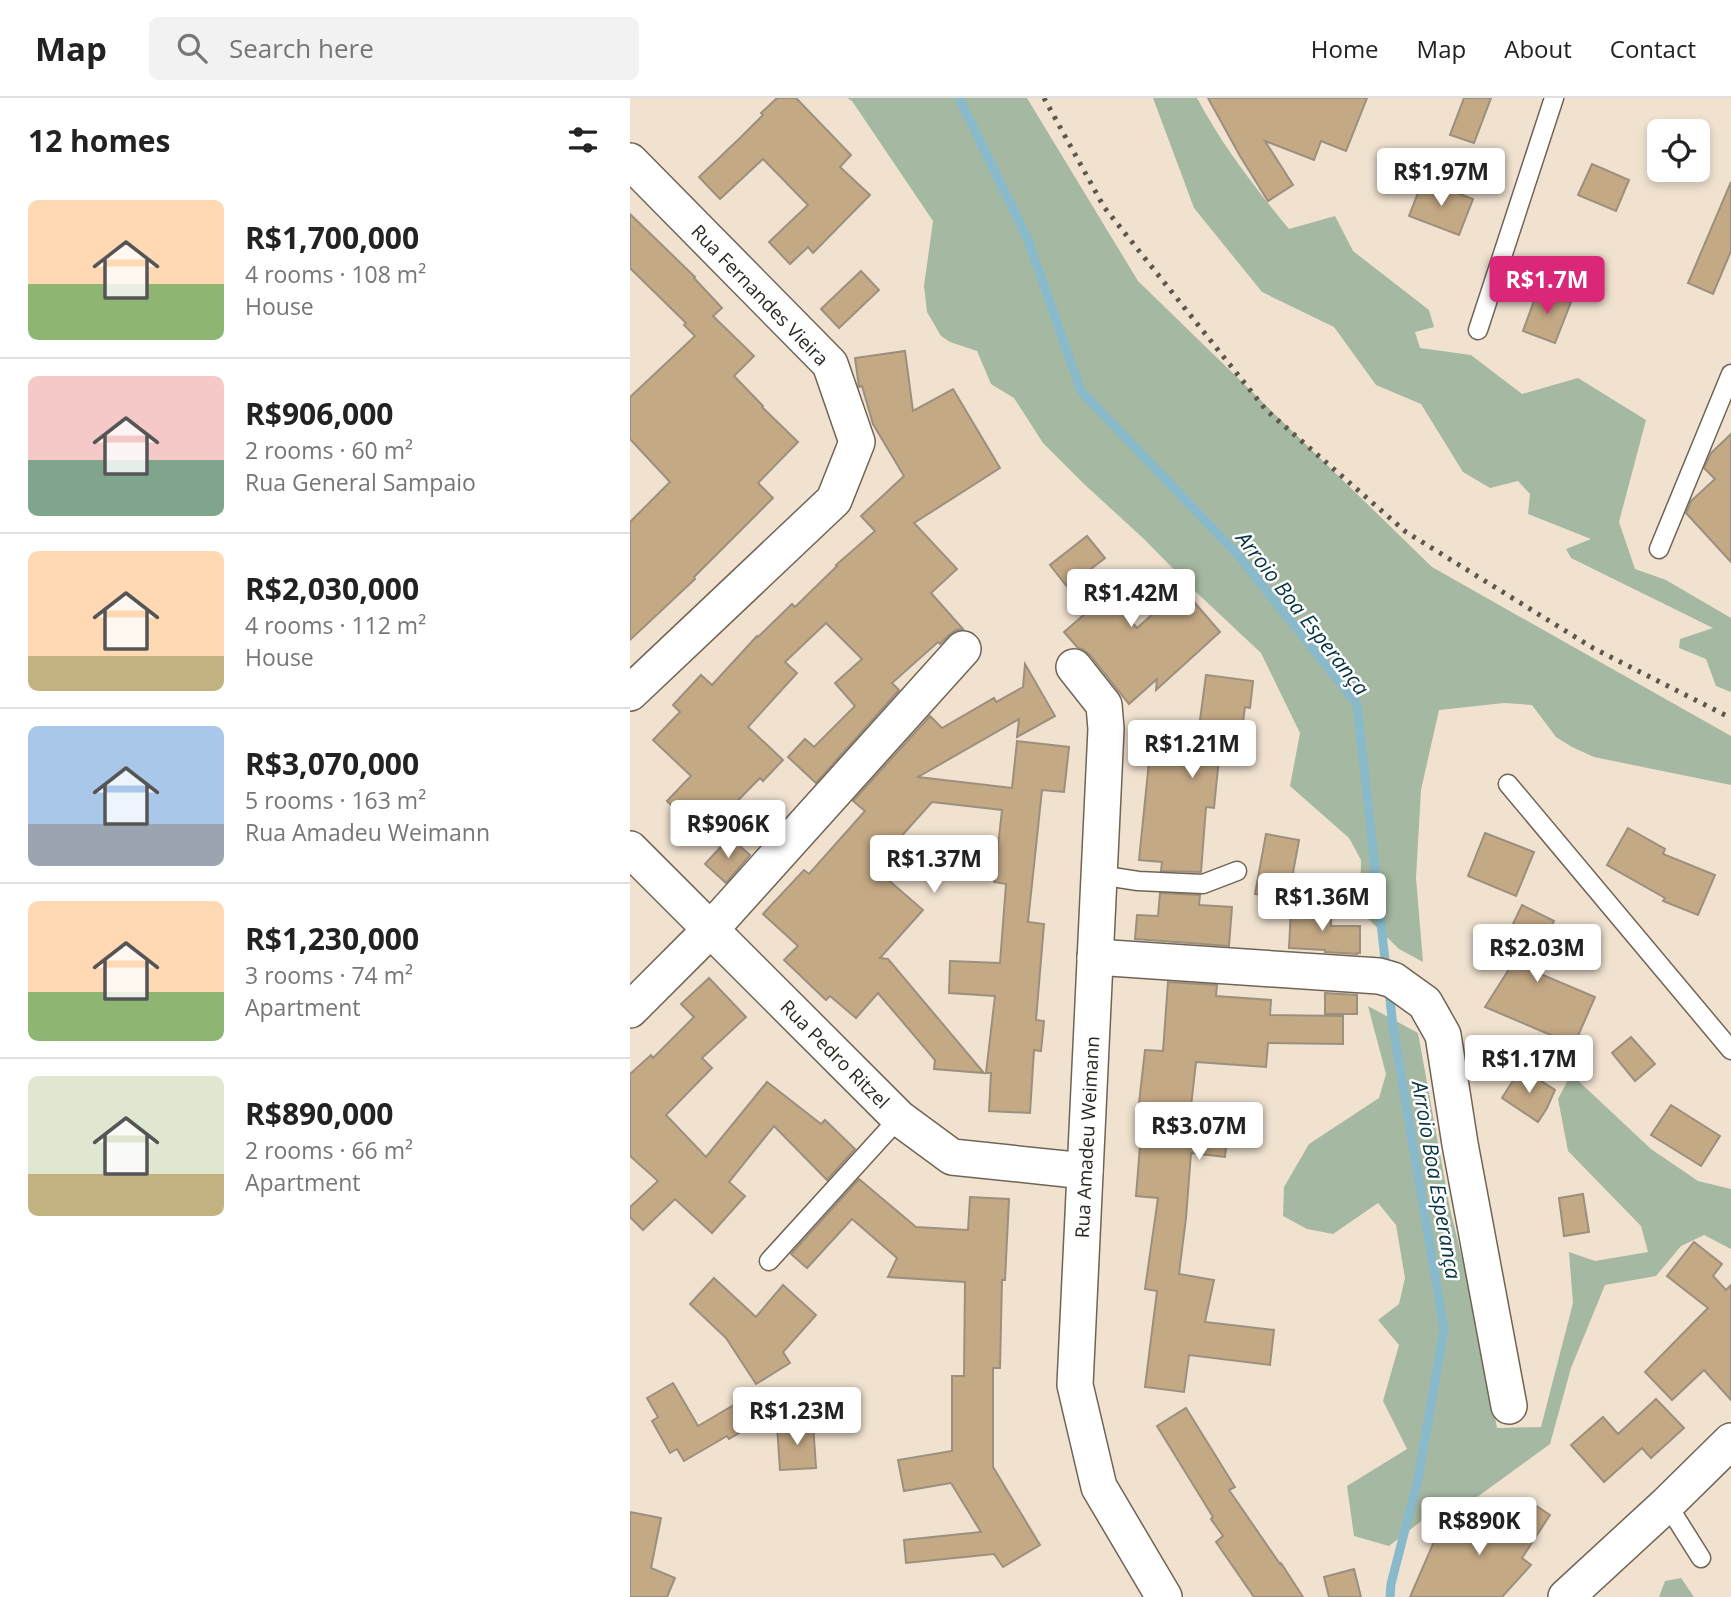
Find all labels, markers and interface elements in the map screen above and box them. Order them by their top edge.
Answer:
search box [149,17,639,80]
text: Map [35,26,107,71]
icon: search [173,29,211,67]
text: Search here [229,30,374,66]
text: Home [1311,32,1379,65]
text: Map [1417,32,1466,65]
text: About [1504,32,1572,65]
text: Contact [1610,32,1696,65]
map controls [1647,119,1710,182]
button: locate [1647,119,1710,182]
text: 12 homes [28,120,171,161]
icon: filters [564,121,602,159]
pin: R$1.97M [1376,148,1506,208]
text: R$1.97M [1393,155,1489,187]
text: R$1,700,000 [245,217,419,258]
street label: Rua Fernandes Vieira [686,219,834,371]
icon: home [84,228,168,312]
pin: R$1.7M [1490,256,1604,316]
text: 4 rooms · 108 m² [245,258,426,290]
text: R$1.7M [1506,263,1588,295]
text: House [245,290,314,322]
text: R$906,000 [245,393,393,434]
icon: home [84,404,168,488]
text: 2 rooms · 60 m² [245,434,413,466]
text: Rua General Sampaio [245,466,476,498]
water label: Arroio Boa Esperança [1229,524,1376,701]
text: R$2,030,000 [245,568,419,609]
pin: R$1.42M [1066,570,1196,629]
text: R$1.42M [1083,576,1179,608]
icon: home [84,579,168,663]
text: 4 rooms · 112 m² [245,609,426,641]
text: House [245,641,314,673]
pin: R$1.21M [1127,720,1257,780]
text: R$1.21M [1144,727,1240,759]
text: R$3,070,000 [245,743,419,784]
icon: home [84,754,168,838]
text: 5 rooms · 163 m² [245,784,426,816]
pin: R$906K [671,800,785,860]
text: R$906K [686,807,770,839]
text: Rua Amadeu Weimann [245,816,490,848]
pin: R$1.37M [869,836,999,895]
text: R$1.37M [886,842,982,874]
pin: R$1.36M [1257,874,1387,933]
text: R$1.36M [1274,880,1370,912]
text: R$1,230,000 [245,918,419,959]
pin: R$2.03M [1472,924,1602,984]
icon: home [84,929,168,1013]
text: R$2.03M [1489,931,1585,963]
text: 3 rooms · 74 m² [245,959,413,991]
text: Apartment [245,991,361,1023]
street label: Rua Pedro Ritzel [775,994,895,1114]
street label: Rua Amadeu Weimann [1069,1035,1105,1239]
pin: R$1.17M [1464,1035,1594,1095]
text: R$1.17M [1481,1042,1577,1074]
water label: Arroio Boa Esperança [1405,1077,1468,1281]
text: R$890,000 [245,1093,393,1134]
pin: R$3.07M [1134,1102,1264,1162]
icon: home [84,1104,168,1188]
text: R$3.07M [1151,1109,1247,1141]
text: 2 rooms · 66 m² [245,1134,413,1166]
text: Apartment [245,1166,361,1198]
pin: R$1.23M [732,1388,862,1447]
text: R$1.23M [749,1394,845,1426]
pin: R$890K [1422,1498,1536,1557]
text: R$890K [1437,1504,1521,1536]

